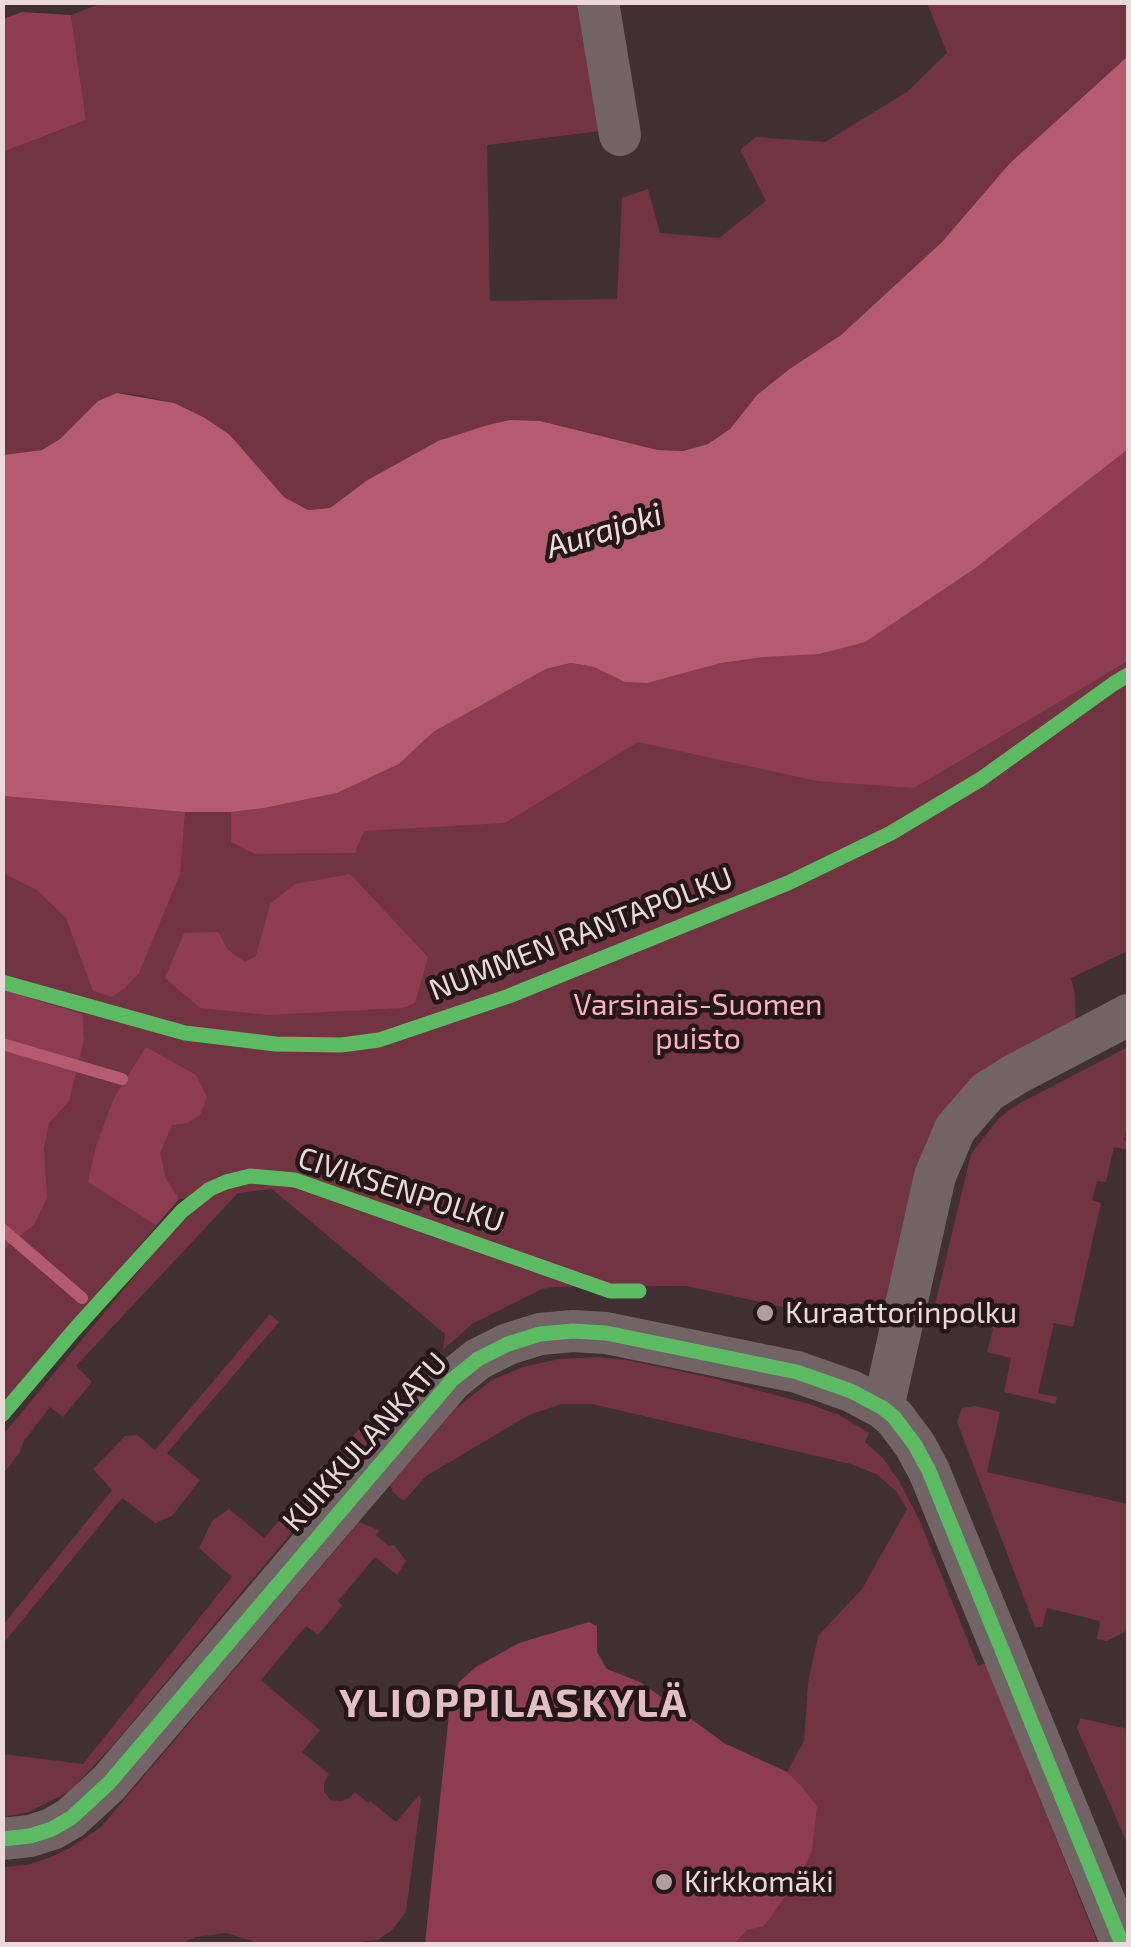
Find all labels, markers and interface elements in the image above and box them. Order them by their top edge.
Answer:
water label: Aurajoki [541,495,667,567]
street label: NUMMEN RANTAPOLKU [424,860,738,1008]
park label: Varsinais-Suomen puisto [573,987,823,1058]
street label: CIVIKSENPOLKU [293,1140,509,1240]
place label: Kuraattorinpolku [785,1295,1017,1331]
marker: Kuraattorinpolku [754,1302,776,1324]
street label: KUIKKULANKATU [275,1345,455,1539]
district label: YLIOPPILASKYLÄ [339,1680,689,1728]
place label: Kirkkomäki [684,1864,834,1900]
marker: Kirkkomäki [653,1871,675,1893]

